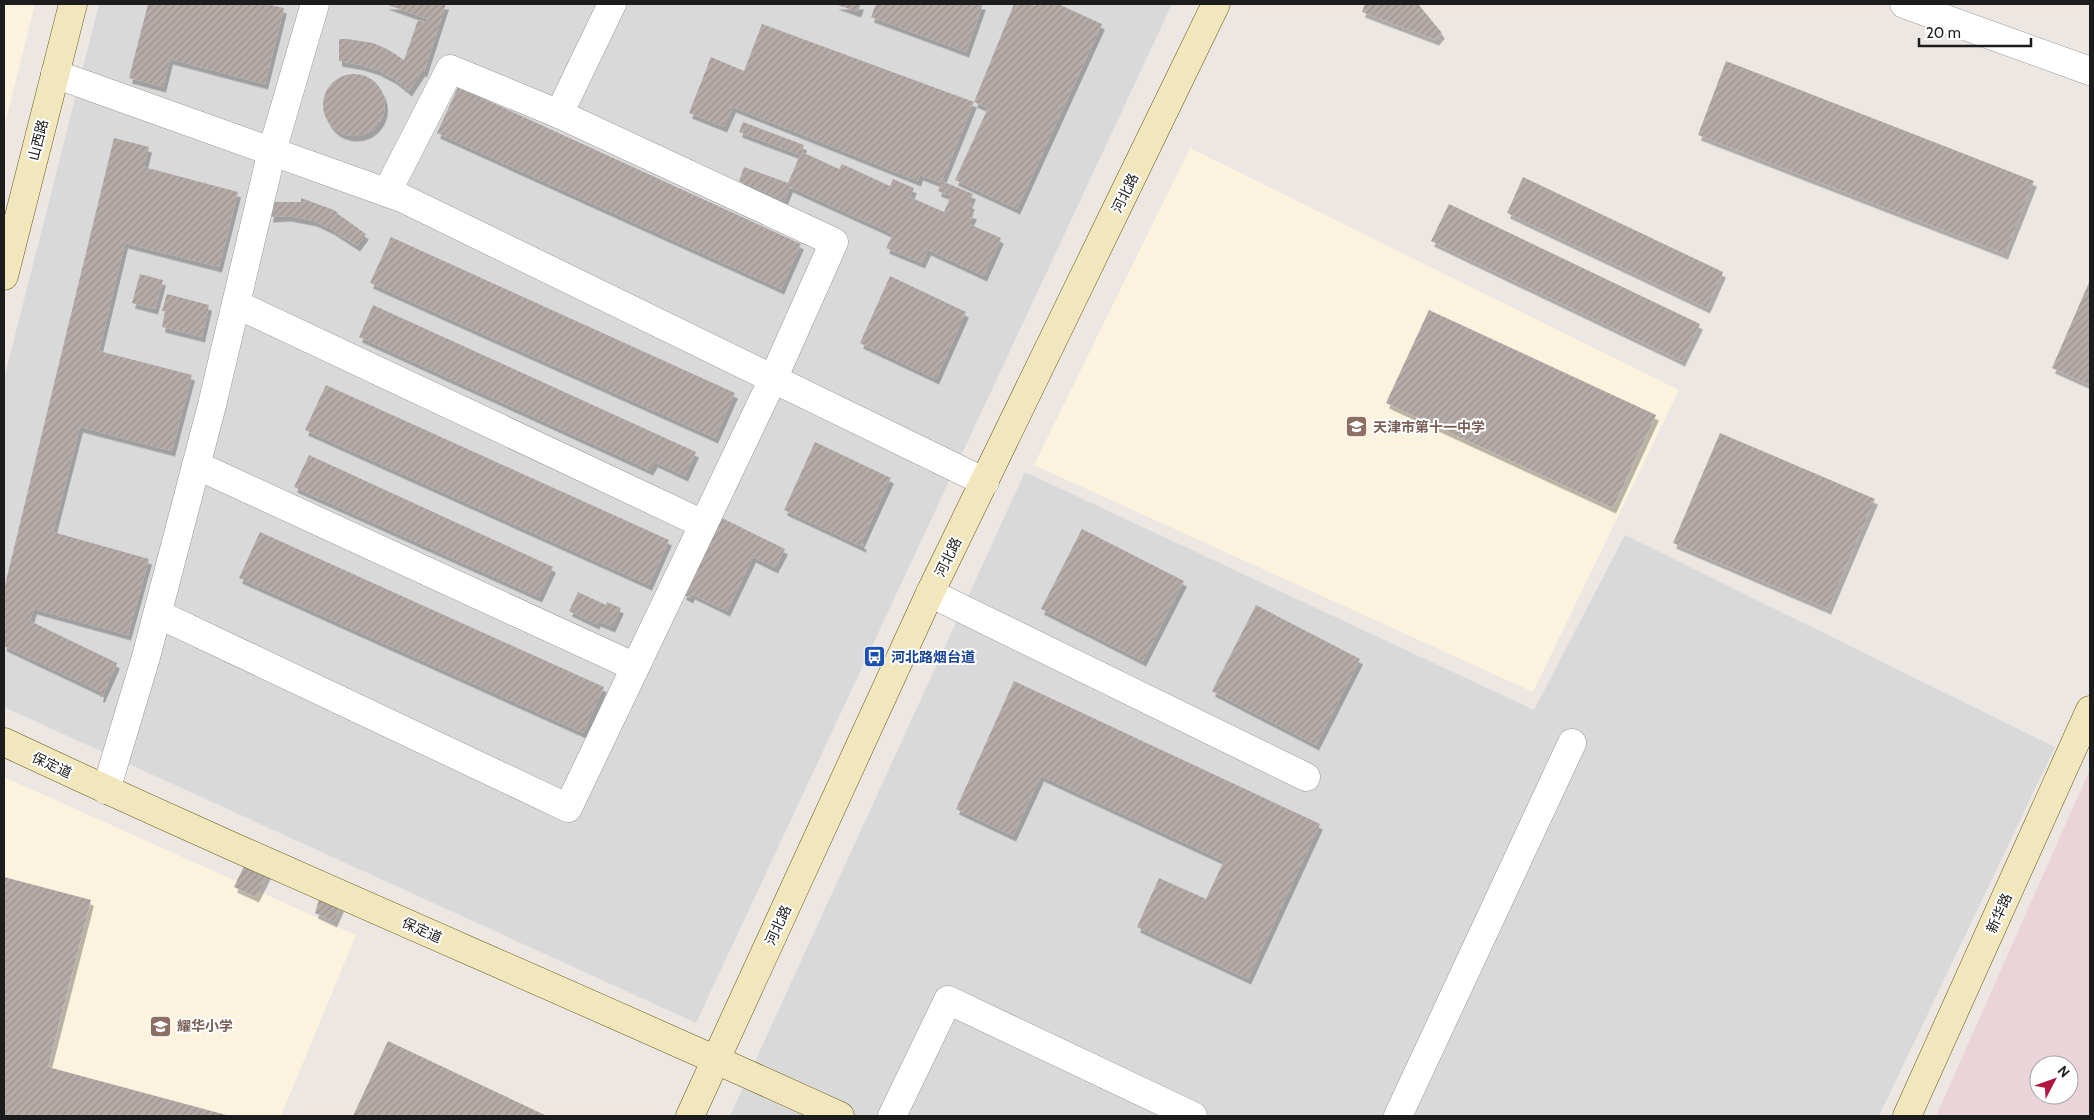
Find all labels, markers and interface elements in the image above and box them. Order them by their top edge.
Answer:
scale bar [1919,15,2032,47]
text: 20 m [1926,24,1961,42]
street label: 山西路 [24,117,52,163]
street label: 河北路 [1108,170,1142,216]
school or university icon: 天津市第十一中学 [1345,415,1369,439]
place label: 天津市第十一中学 [1373,418,1485,436]
street label: 河北路 [931,534,965,580]
bus stop icon: 河北路烟台道 [863,645,887,669]
place label: 河北路烟台道 [891,648,975,666]
street label: 保定道 [29,748,75,782]
street label: 新华路 [1982,890,2016,936]
street label: 河北路 [761,902,795,948]
street label: 保定道 [399,913,445,947]
school or university icon: 耀华小学 [149,1014,173,1038]
place label: 耀华小学 [177,1017,233,1035]
north arrow [2029,1055,2079,1105]
text: N [2054,1062,2074,1081]

